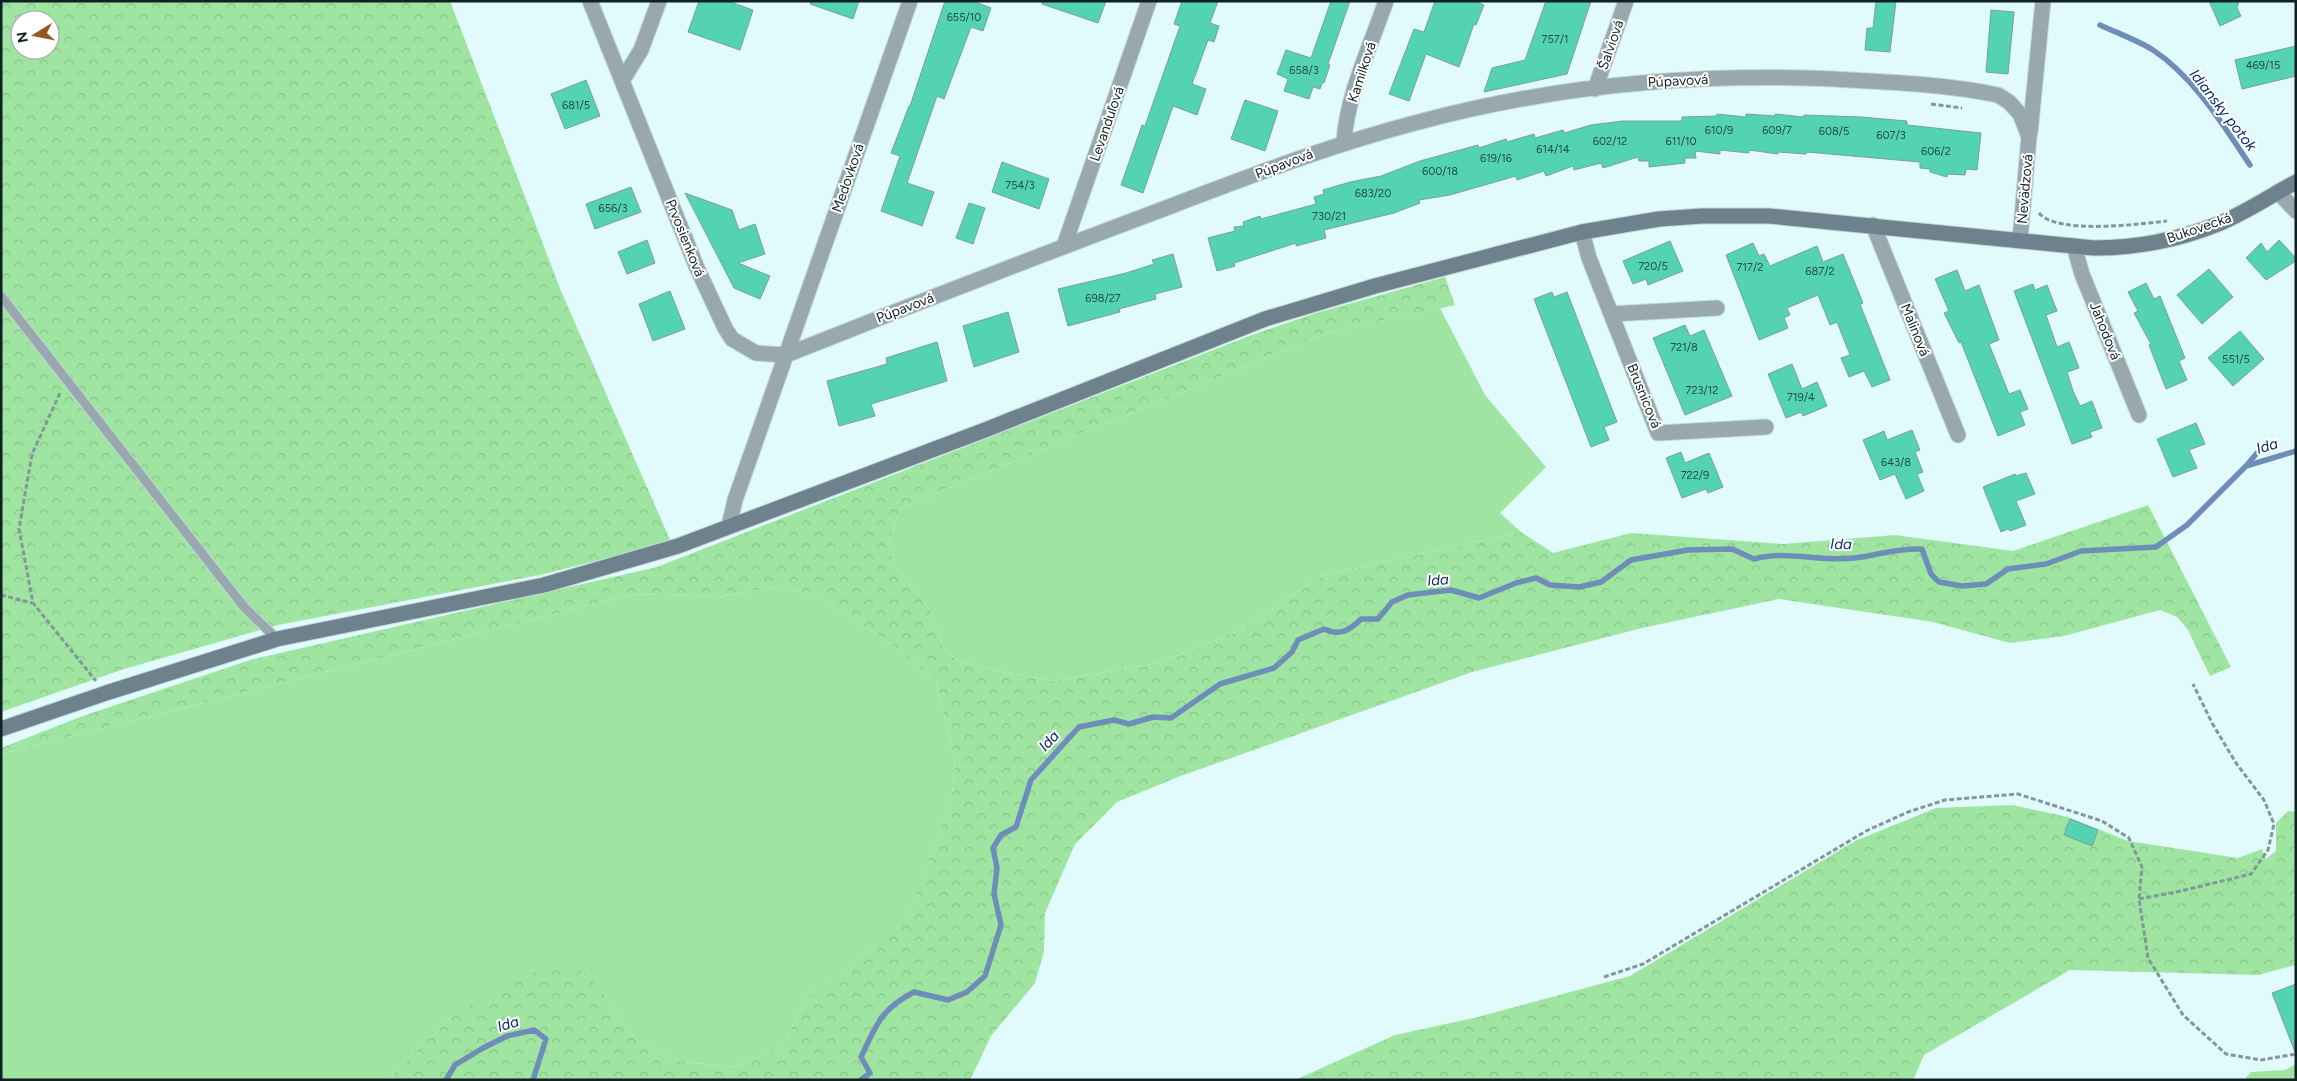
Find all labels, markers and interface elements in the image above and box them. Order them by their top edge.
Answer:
north arrow [10,10,60,60]
house number: 655/10 [947,11,981,24]
street label: Šalviová [1595,18,1627,72]
text: N [13,30,32,44]
house number: 757/1 [1542,33,1568,46]
street label: Kamilková [1344,40,1380,104]
house number: 469/15 [2246,59,2280,72]
house number: 658/3 [1289,64,1319,77]
water label: Idiansky potok [2185,66,2261,155]
street label: Púpavová [1647,71,1709,91]
street label: Levanduľová [1086,84,1128,164]
house number: 681/5 [562,99,590,112]
house number: 610/9 [1705,124,1733,137]
house number: 609/7 [1762,124,1792,137]
house number: 608/5 [1819,125,1849,138]
house number: 607/3 [1876,129,1906,142]
house number: 602/12 [1593,135,1627,148]
house number: 611/10 [1665,135,1697,148]
street label: Medovková [828,141,868,215]
house number: 614/14 [1536,143,1570,156]
street label: Púpavová [1253,145,1315,183]
house number: 606/2 [1921,145,1951,158]
house number: 619/16 [1480,152,1512,165]
street label: Nevädzová [2013,153,2037,225]
house number: 600/18 [1422,165,1458,178]
house number: 754/3 [1005,179,1035,192]
house number: 683/20 [1355,187,1391,200]
street label: Prvosienková [662,197,708,279]
house number: 656/3 [598,202,628,215]
street label: Bukovecká [2165,209,2233,247]
house number: 730/21 [1312,210,1346,223]
house number: 720/5 [1638,260,1668,273]
house number: 717/2 [1737,261,1763,274]
house number: 687/2 [1805,265,1835,278]
street label: Púpavová [874,289,936,327]
house number: 698/27 [1085,292,1121,305]
street label: Jahodová [2086,300,2124,362]
street label: Malinová [1897,301,1933,359]
house number: 721/8 [1670,341,1698,354]
house number: 551/5 [2222,353,2250,366]
street label: Brusnicová [1623,361,1665,431]
house number: 723/12 [1685,384,1719,397]
house number: 719/4 [1787,391,1815,404]
water label: Ida [2254,434,2280,458]
house number: 643/8 [1881,456,1911,469]
house number: 722/9 [1681,469,1709,482]
water label: Ida [1830,535,1852,553]
water label: Ida [1427,570,1450,590]
water label: Ida [1035,727,1063,755]
water label: Ida [495,1012,521,1036]

